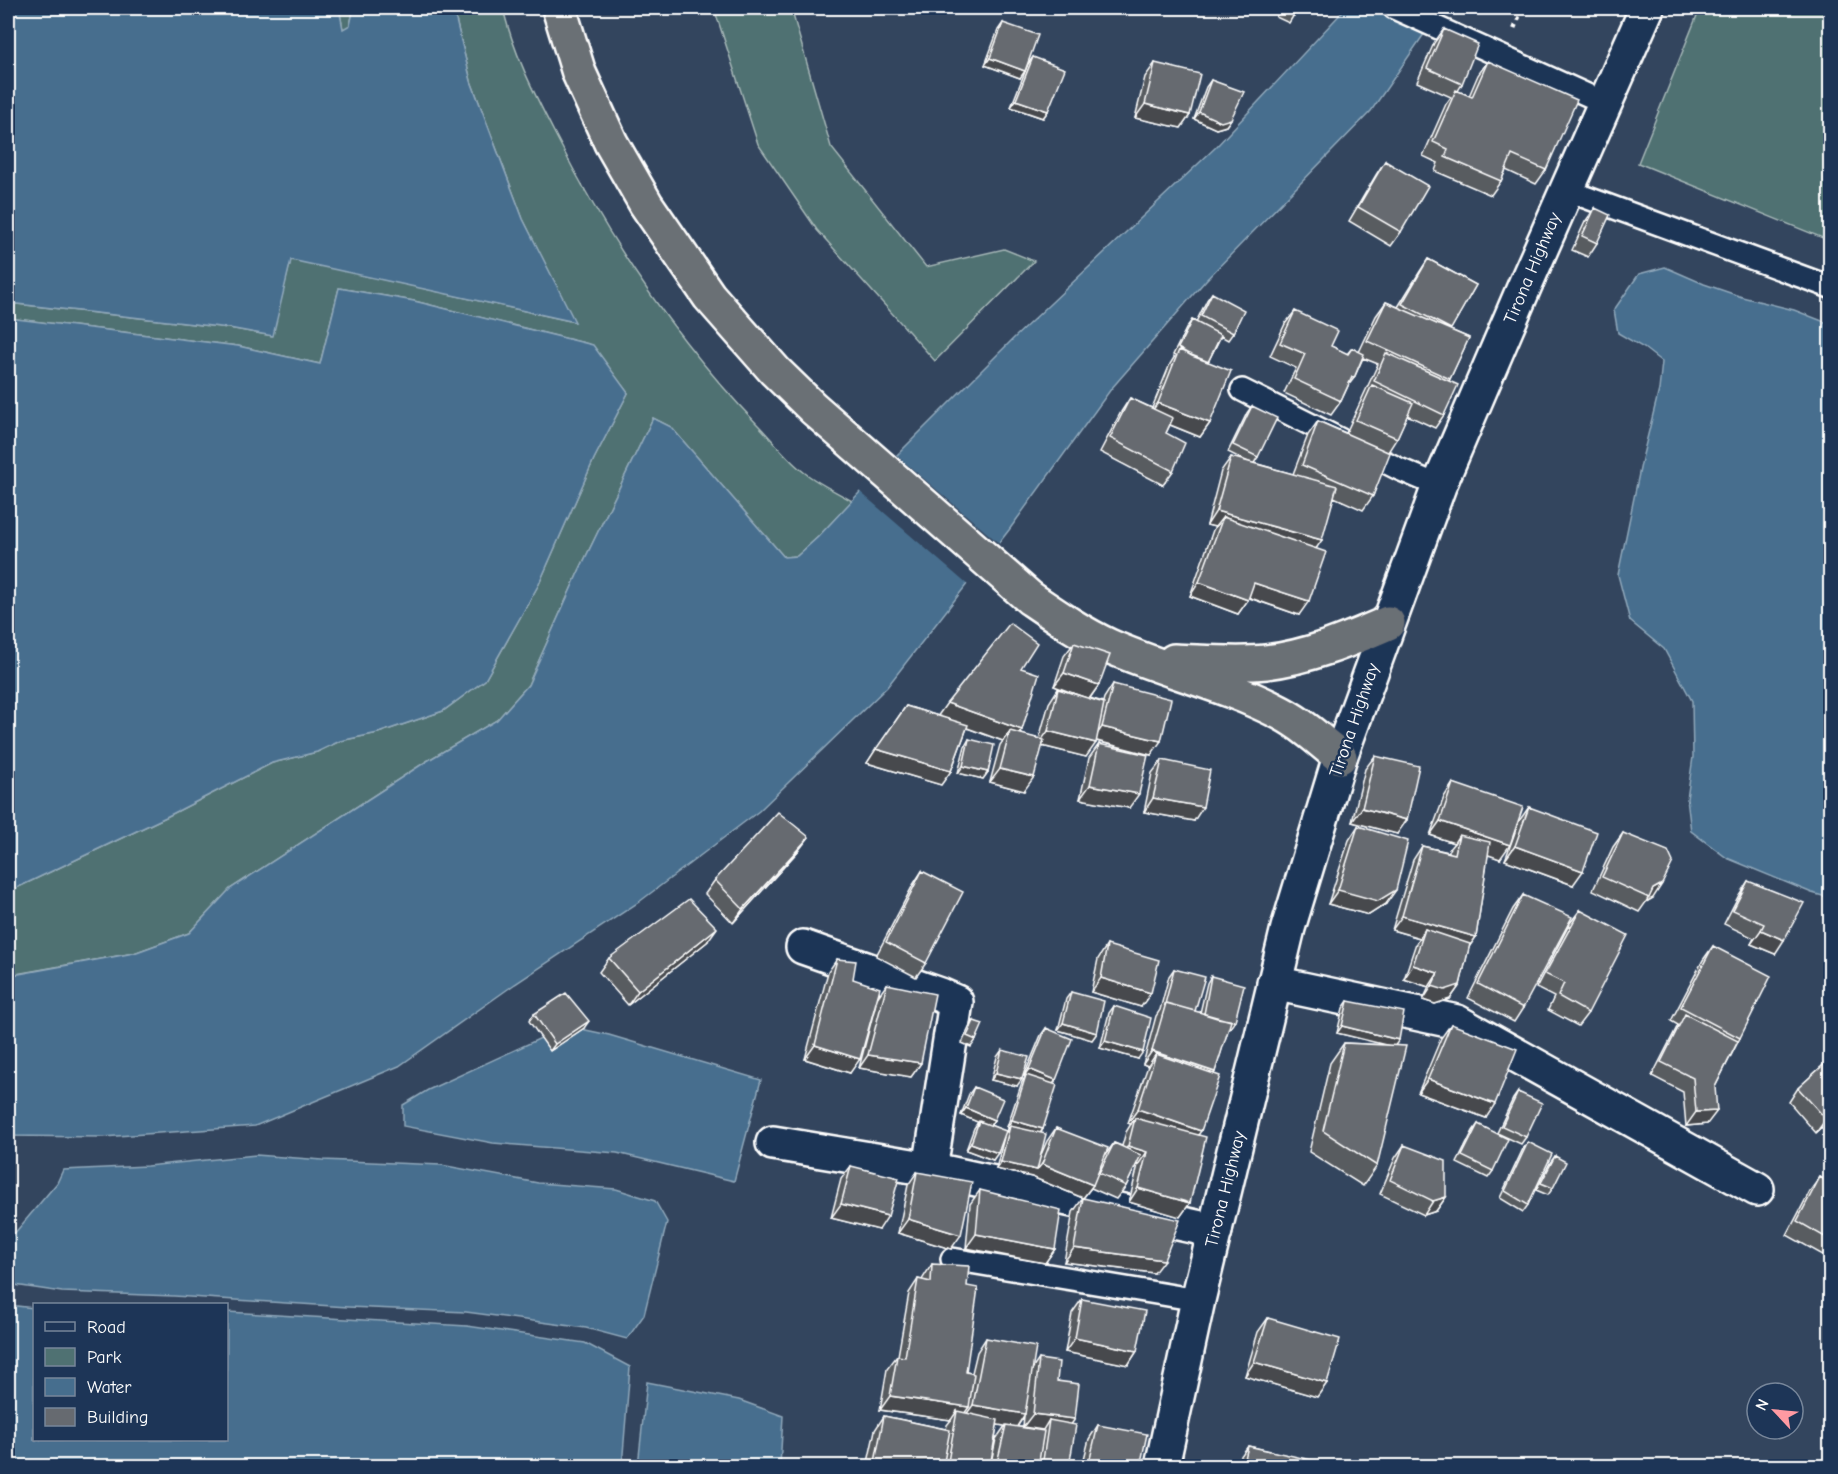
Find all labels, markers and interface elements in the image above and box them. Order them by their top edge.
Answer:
street label: Tirona Highway [1500,208,1566,327]
street label: Tirona Highway [1325,660,1384,780]
street label: Tirona Highway [1201,1128,1250,1249]
legend [33,1303,228,1441]
text: Road [87,1317,126,1338]
text: Park [87,1347,122,1368]
text: Water [87,1377,132,1398]
north arrow [1745,1381,1805,1441]
text: N [1752,1396,1773,1413]
text: Building [87,1407,149,1428]

